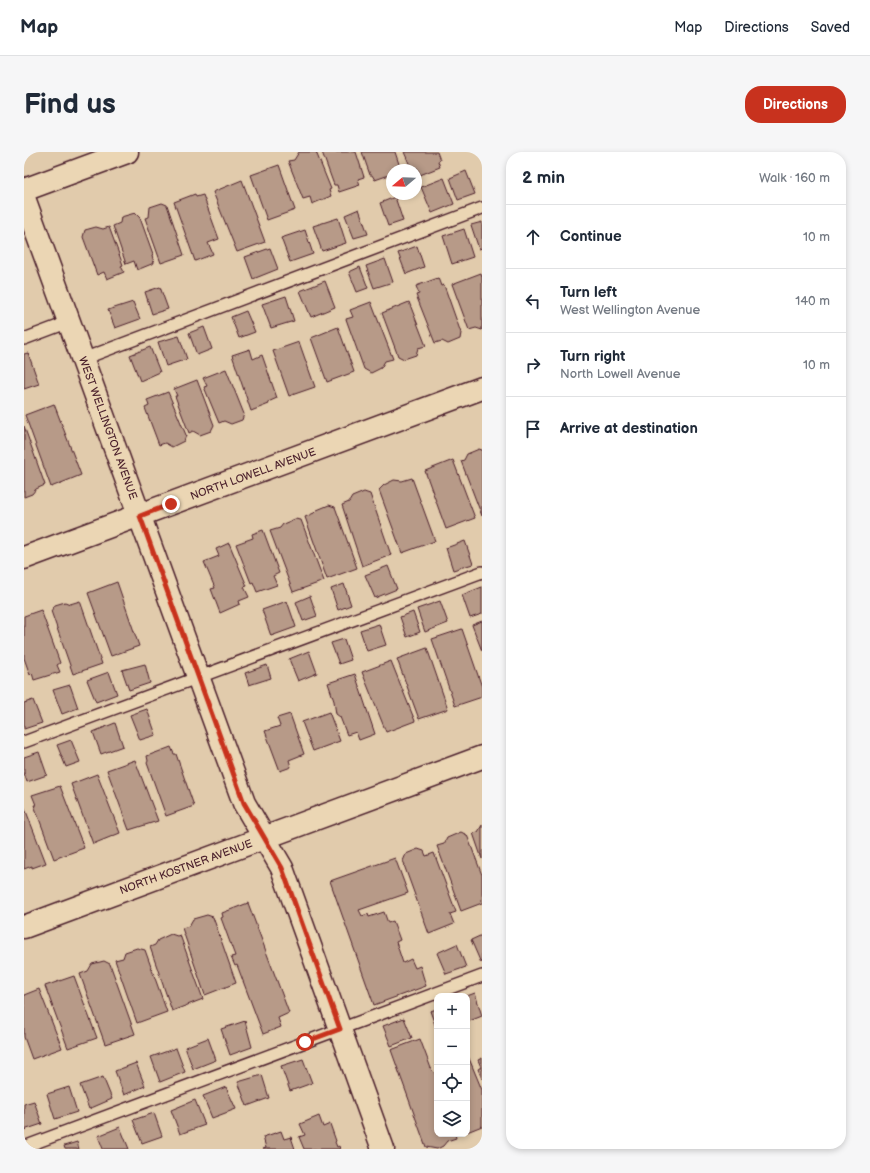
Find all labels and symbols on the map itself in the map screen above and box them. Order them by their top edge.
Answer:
north arrow [386,164,422,200]
street label: WEST WELLINGTON AVENUE [76,355,140,501]
street label: NORTH LOWELL AVENUE [189,445,317,503]
route end [162,495,180,513]
street label: NORTH KOSTNER AVENUE [118,837,254,897]
route start [296,1033,314,1051]

